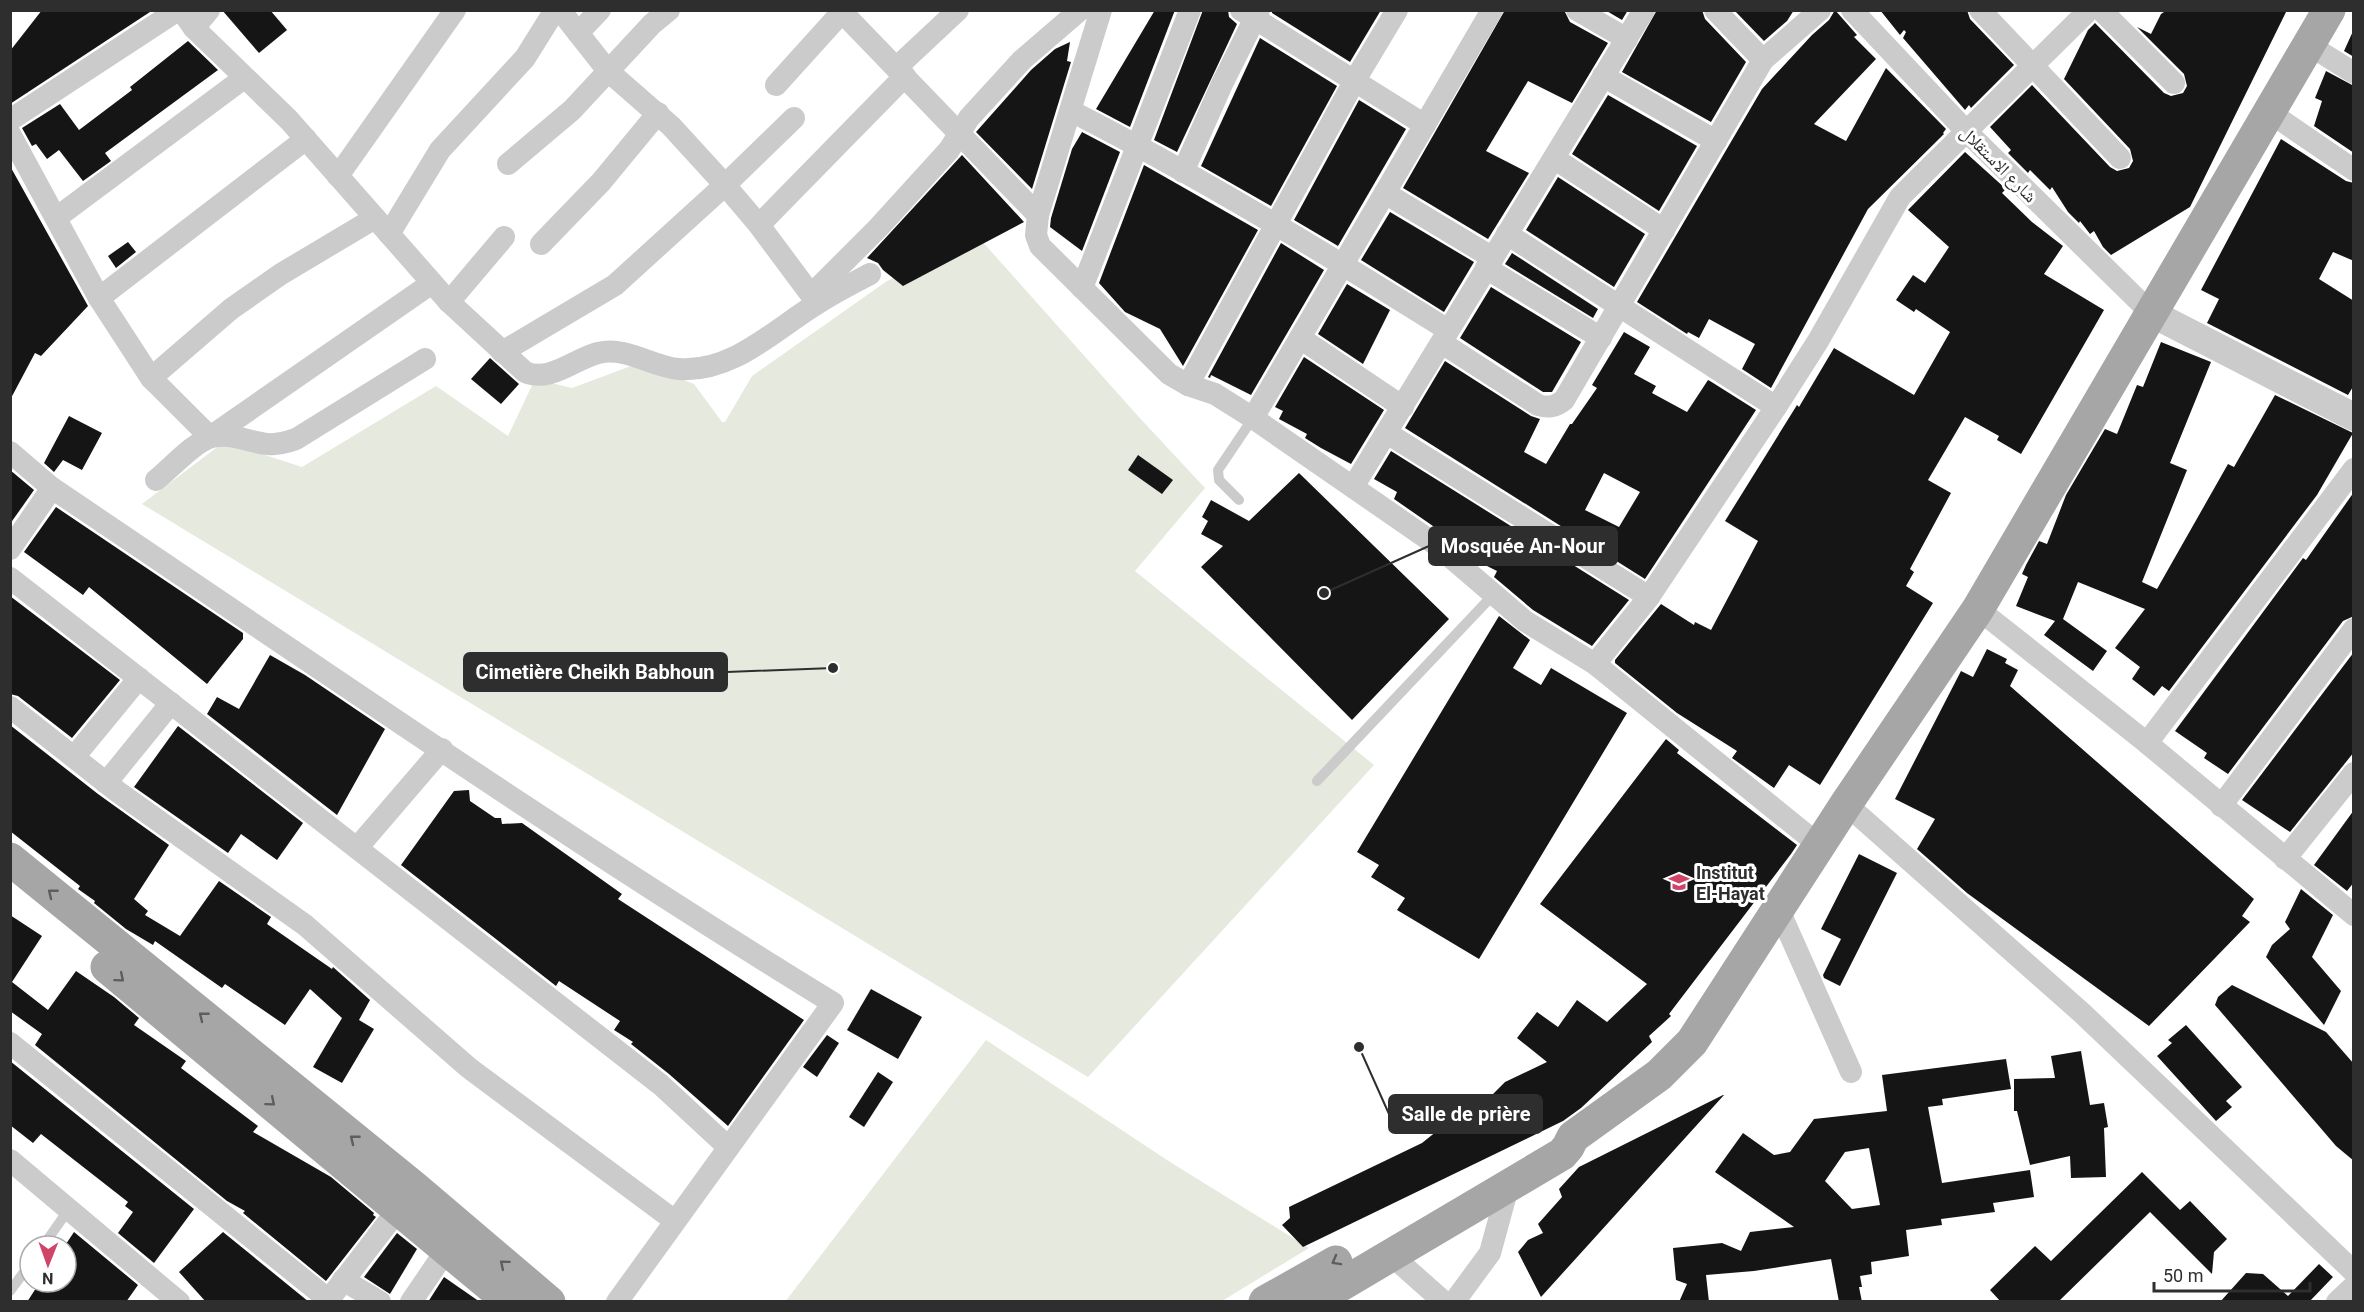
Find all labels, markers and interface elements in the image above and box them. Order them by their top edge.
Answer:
street label: شارع الاستقلال [1956,121,2042,207]
callout: Mosquée An-Nour [1429,527,1617,565]
text: Mosquée An-Nour [1441,534,1606,558]
callout: Cimetière Cheikh Babhoun [464,653,727,691]
text: Cimetière Cheikh Babhoun [475,660,715,684]
place label: Institut El-Hayat [1696,862,1765,904]
school or university icon: Institut El-Hayat [1667,870,1691,894]
one-way arrow [48,889,59,900]
one-way arrow [113,971,124,982]
one-way arrow [199,1012,210,1023]
one-way arrow [264,1095,275,1106]
callout: Salle de prière [1389,1095,1542,1133]
text: Salle de prière [1401,1102,1531,1126]
one-way arrow [350,1135,361,1146]
north arrow [18,1234,78,1294]
one-way arrow [1332,1254,1343,1266]
scale bar [2154,1255,2310,1293]
one-way arrow [500,1260,511,1271]
text: 50 m [2163,1265,2203,1286]
text: N [42,1269,54,1288]

